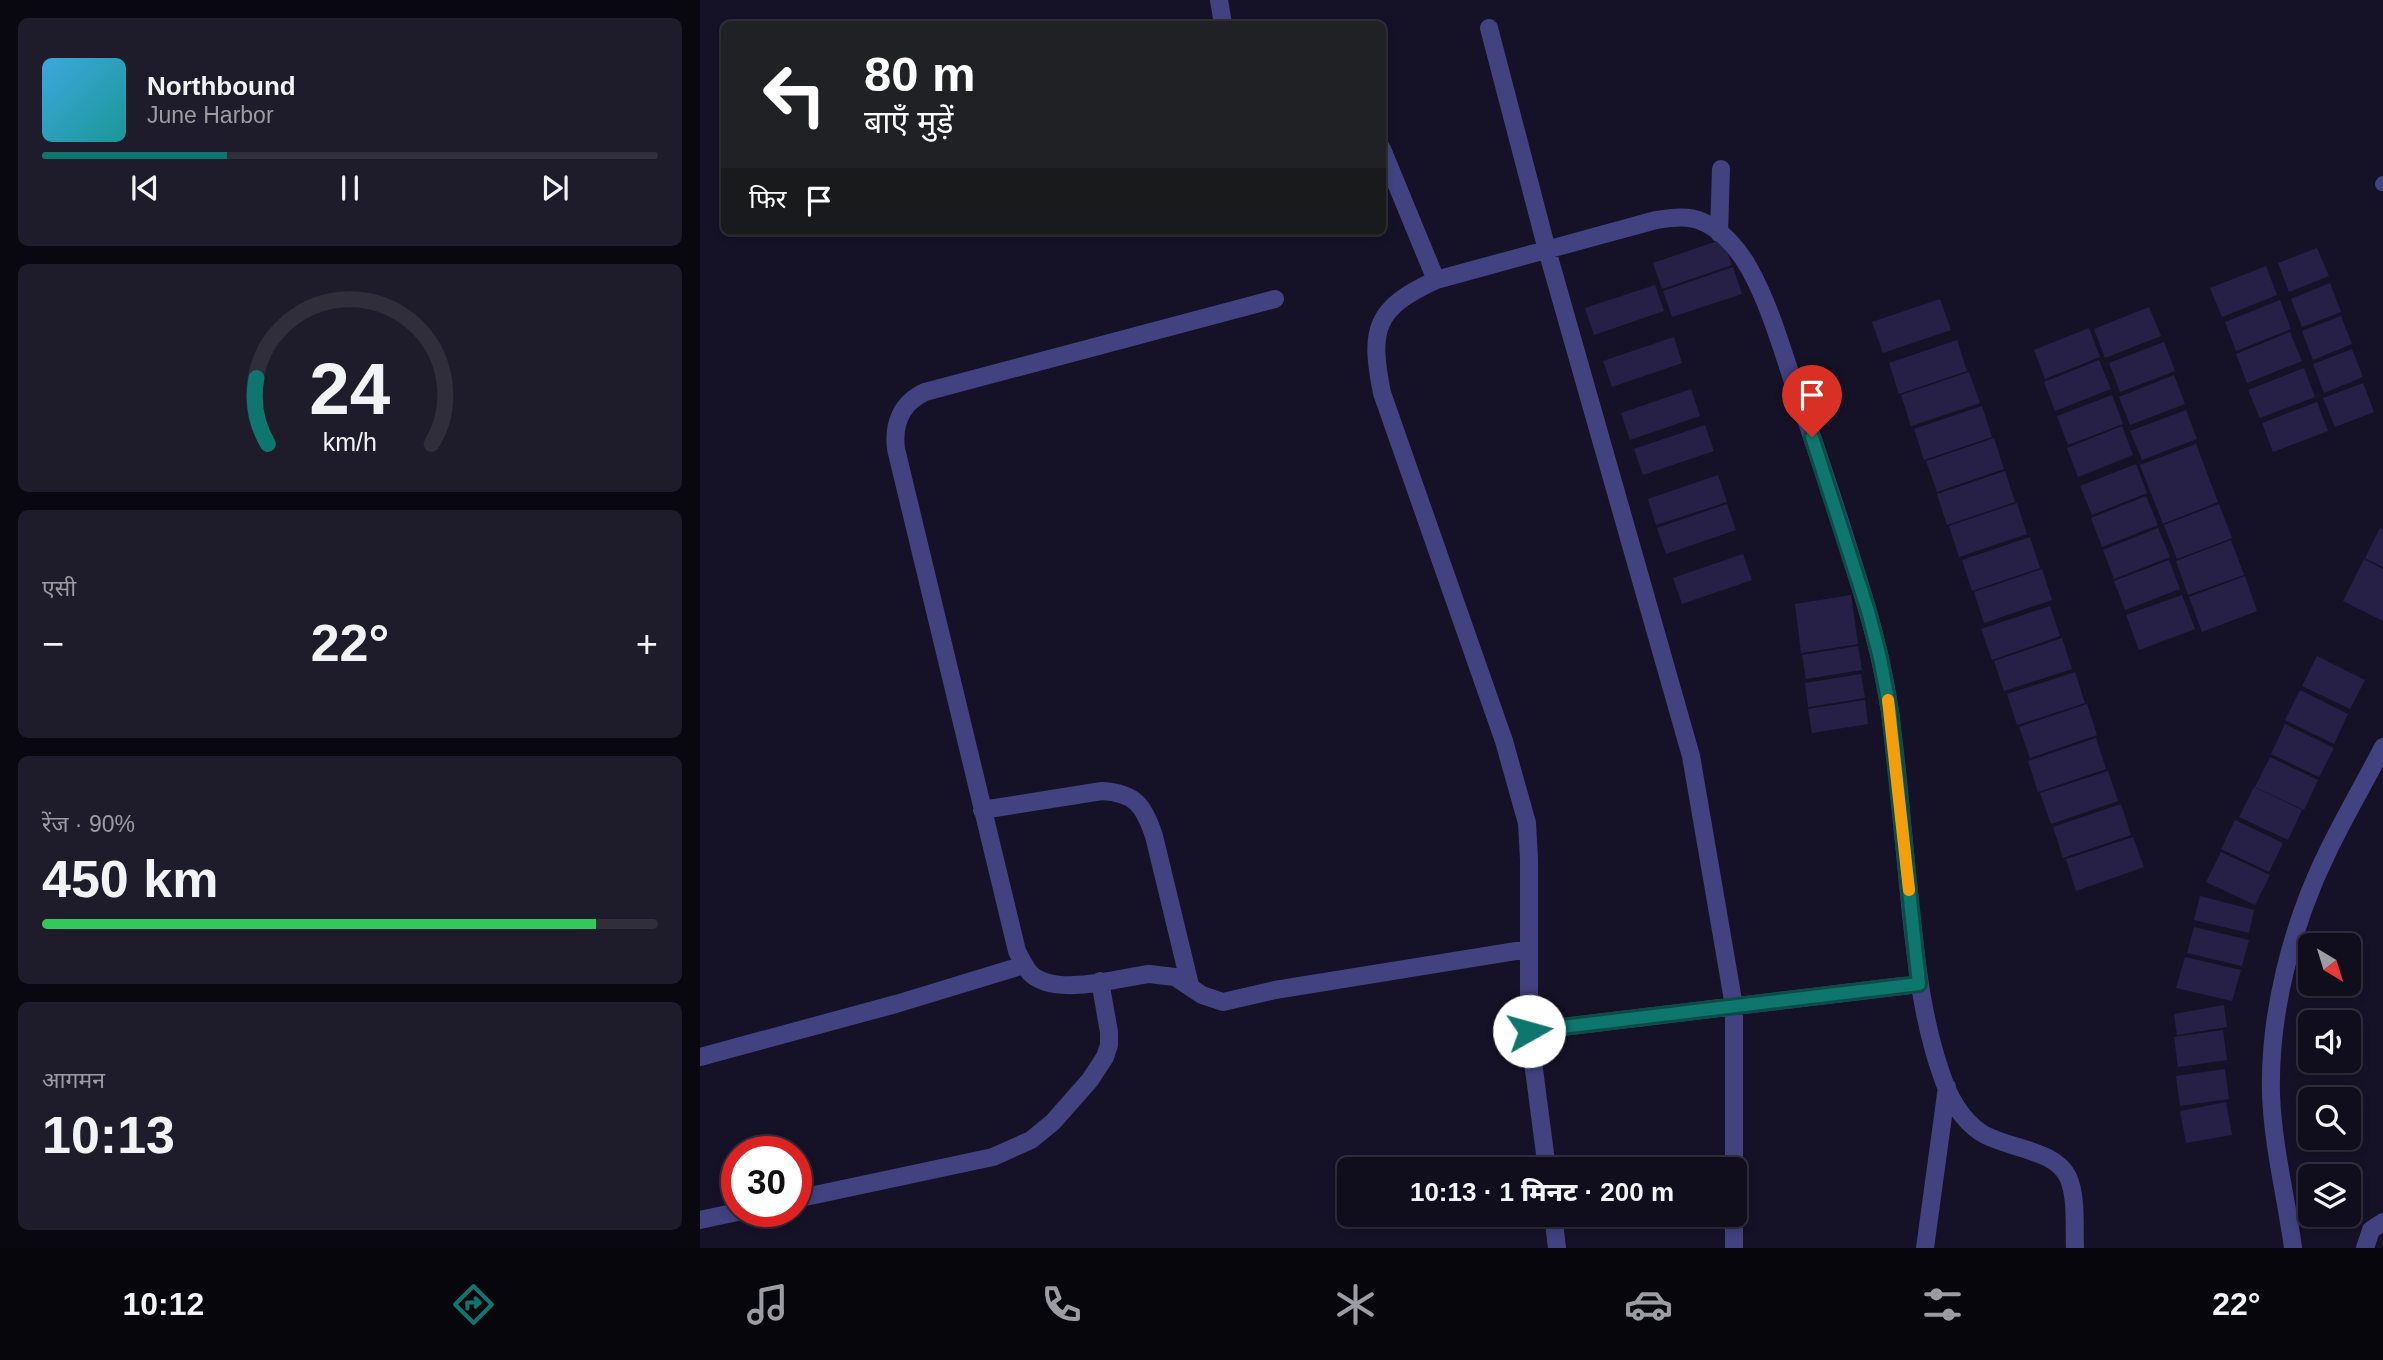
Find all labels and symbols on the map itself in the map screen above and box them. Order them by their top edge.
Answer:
pin [1782,365,1842,437]
north arrow [2298,933,2361,996]
position arrow [1492,994,1566,1068]
speed limit sign: 30 [721,1136,812,1227]

